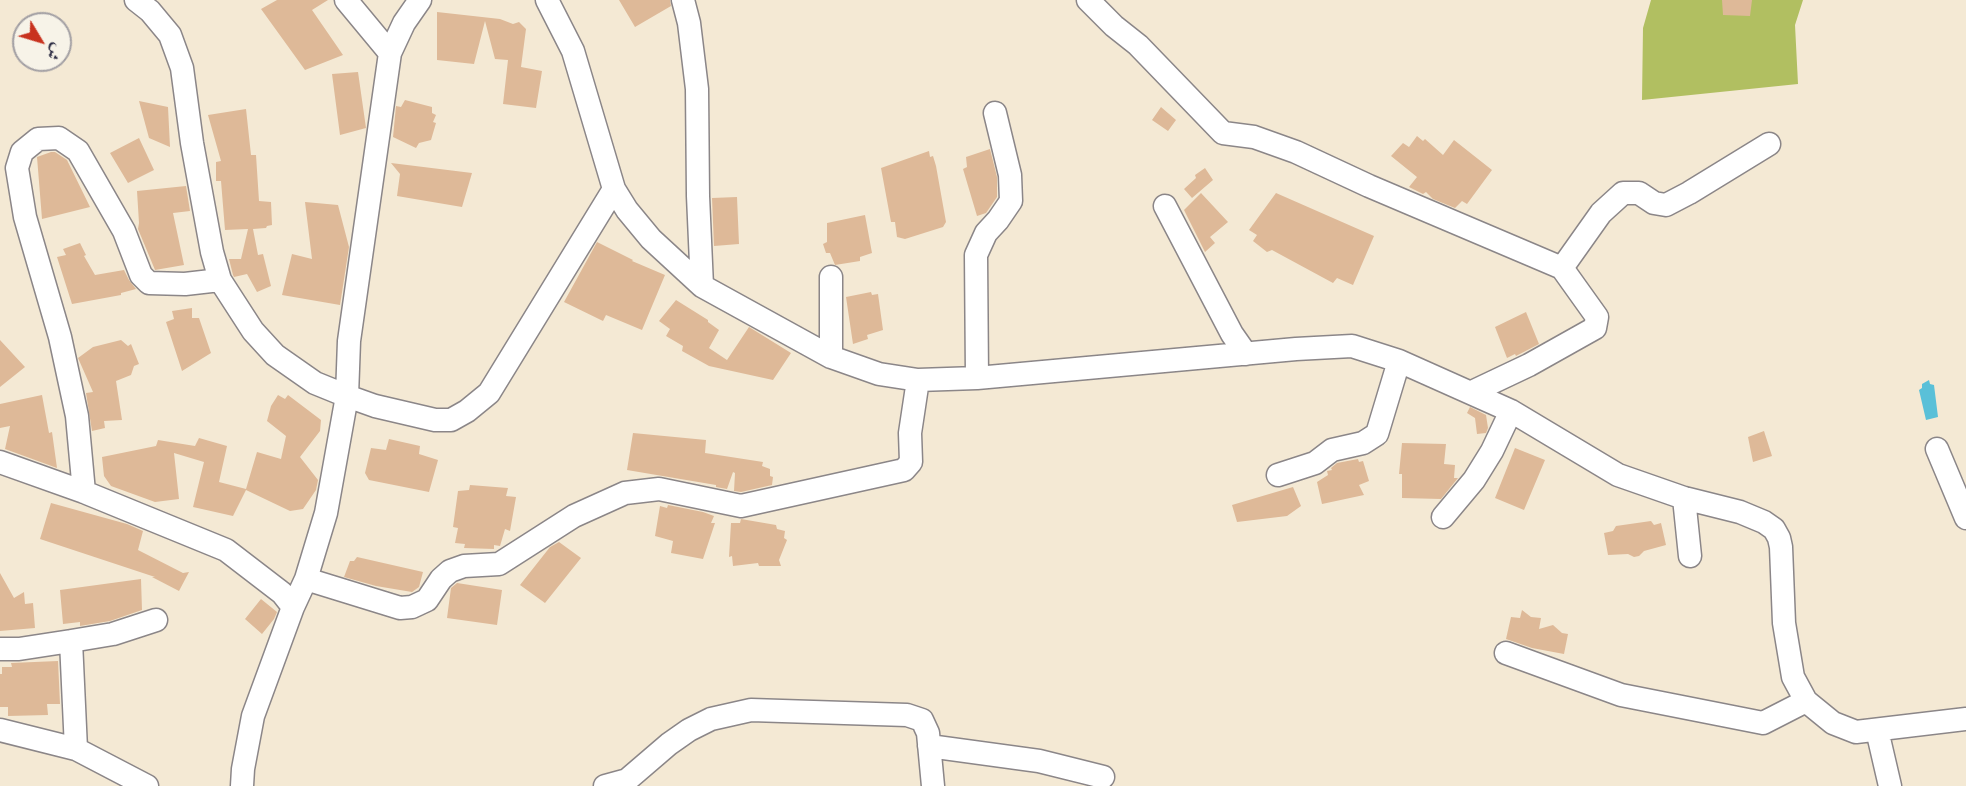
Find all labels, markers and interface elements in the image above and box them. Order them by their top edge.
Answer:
north arrow [12,12,72,72]
text: ش [43,40,67,64]

